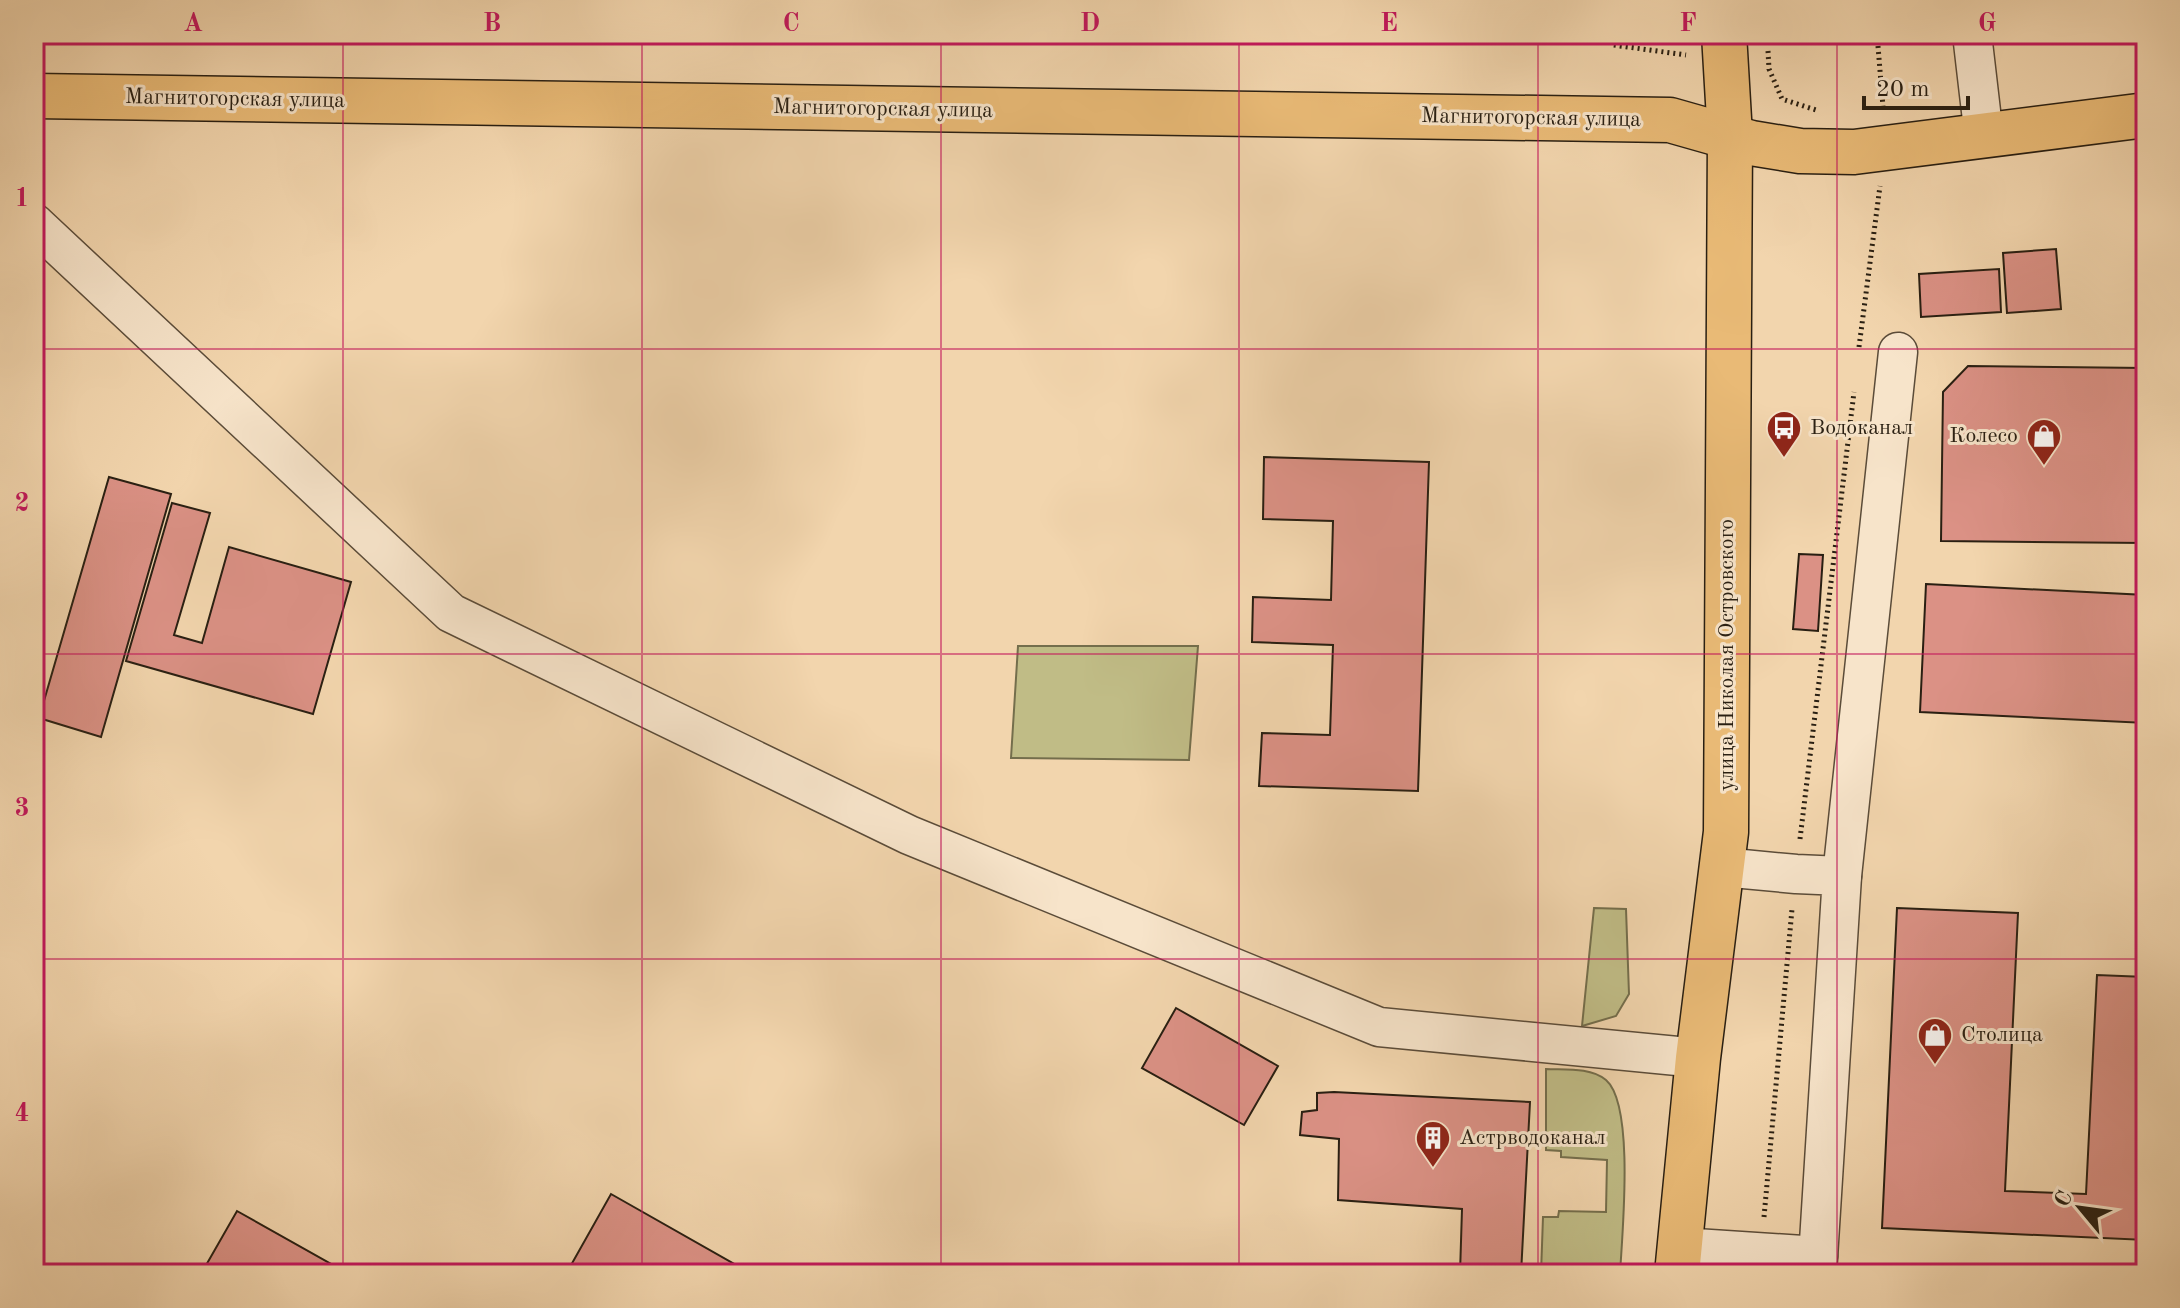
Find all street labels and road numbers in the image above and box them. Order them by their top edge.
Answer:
street label: Магнитогорская улица [125,86,345,112]
street label: Магнитогорская улица [773,96,993,122]
street label: Магнитогорская улица [1421,105,1641,131]
street label: улица Николая Островского [1716,519,1738,791]

